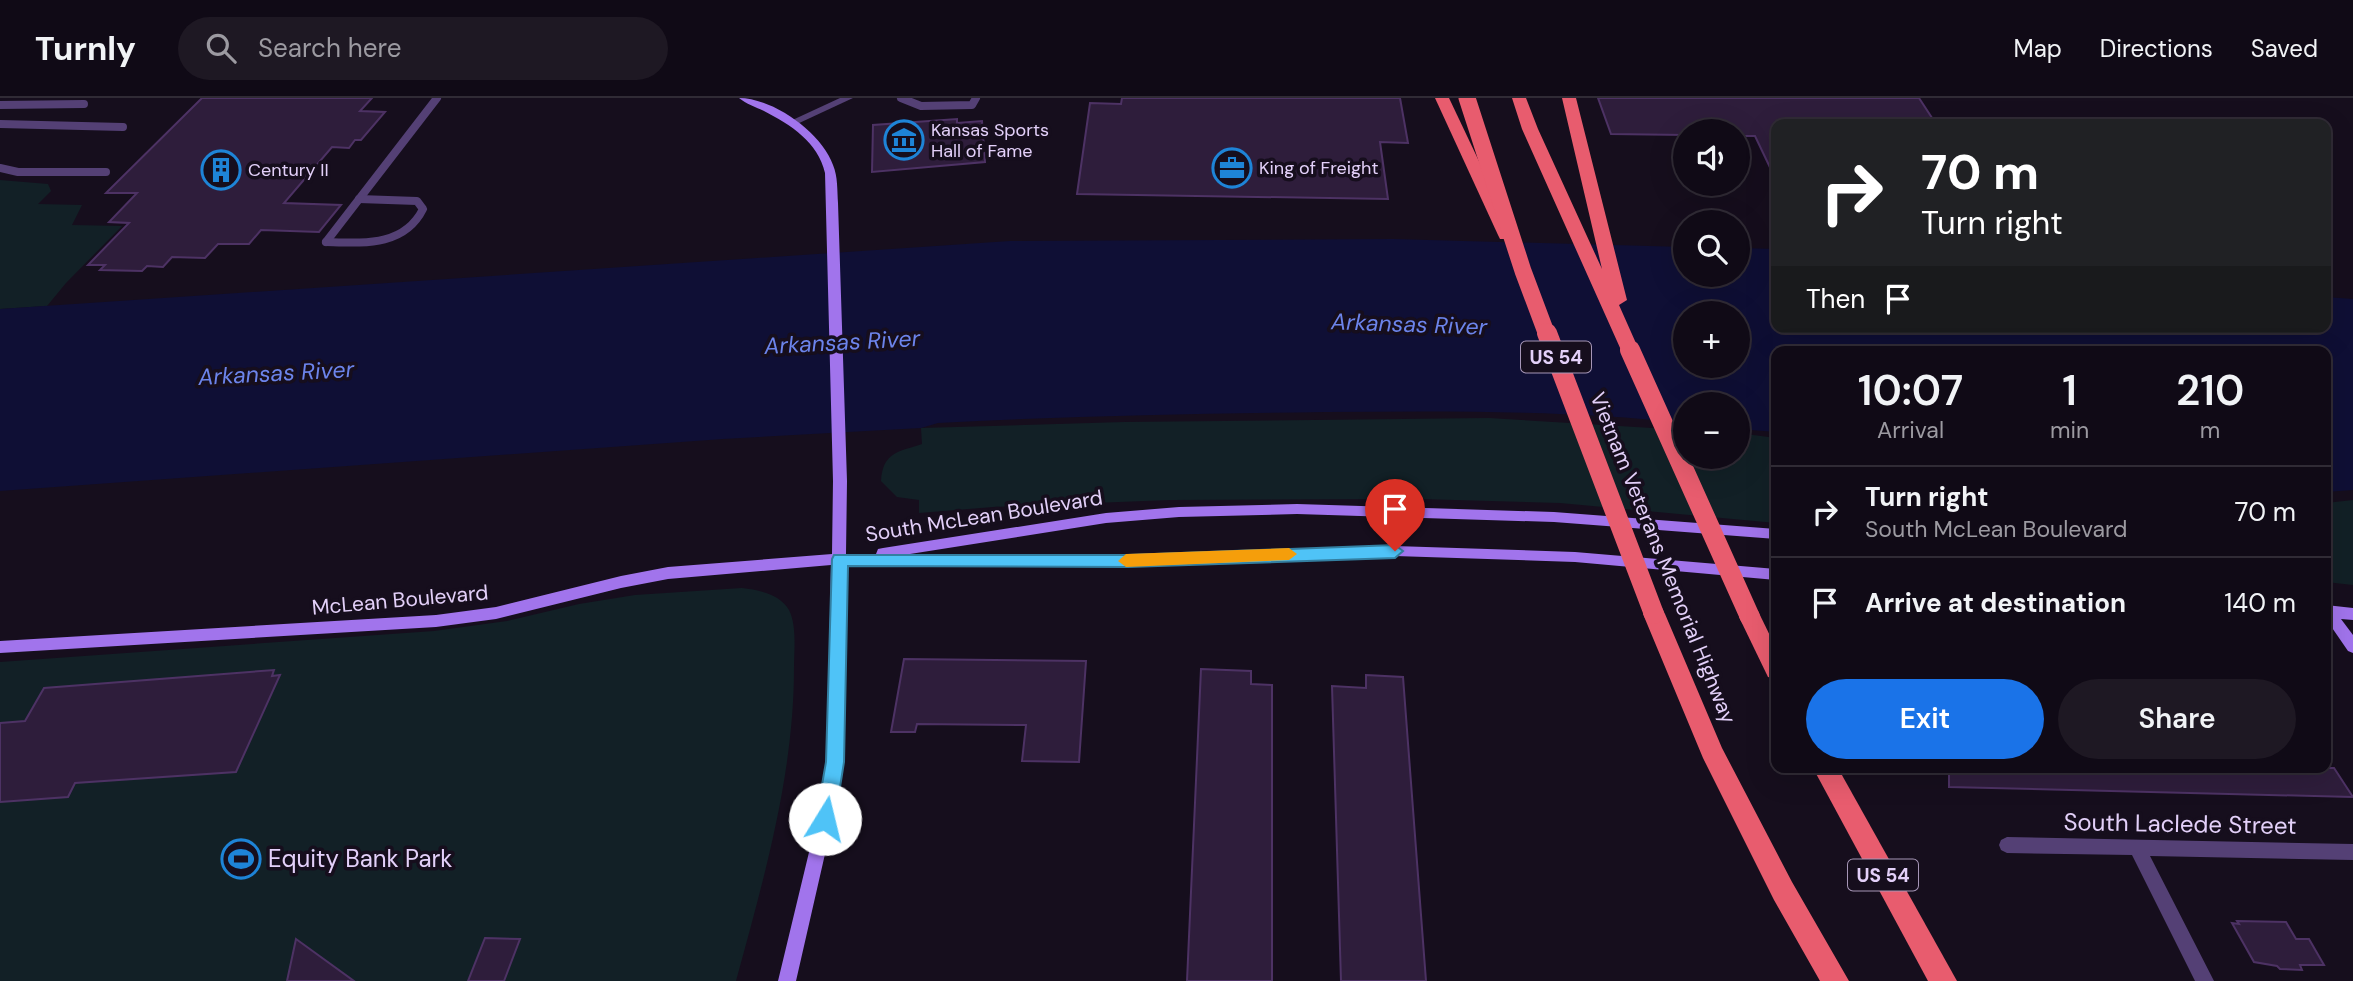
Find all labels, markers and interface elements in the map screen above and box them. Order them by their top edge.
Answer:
search box [178,17,668,80]
text: Turnly [35,27,136,70]
icon: search [202,29,240,67]
text: Search here [258,31,401,65]
text: Map [2014,33,2062,64]
text: Directions [2100,33,2213,64]
text: Saved [2251,33,2318,64]
place label: Kansas Sports Hall of Fame [931,118,1049,163]
museum icon: Kansas Sports Hall of Fame [883,119,925,161]
map controls [1673,119,1750,469]
button: sound [1673,119,1750,196]
text: 70 m [1921,140,2039,204]
office icon: King of Freight [1211,147,1253,189]
icon: right [1806,147,1897,238]
building icon: Century II [200,149,242,191]
place label: King of Freight [1259,156,1379,180]
place label: Century II [248,158,329,182]
text: Turn right [1921,202,2063,244]
button: search [1673,210,1750,287]
icon: arrive [1879,280,1917,318]
text: Then [1806,282,1865,316]
button: + [1673,301,1750,378]
water label: Arkansas River [1329,306,1489,342]
water label: Arkansas River [762,323,922,361]
road number: US 54 [1521,342,1591,372]
water label: Arkansas River [196,354,356,392]
text: 10:07 [1858,363,1963,418]
text: 1 [2062,363,2077,418]
text: 210 [2176,363,2244,418]
street label: Vietnam Veterans Memorial Highway [1584,388,1743,728]
button: − [1673,392,1750,469]
text: Arrival [1877,415,1944,445]
text: min [2050,415,2089,445]
text: m [2200,415,2220,445]
pin [1365,479,1425,551]
text: Turn right [1865,480,1989,514]
street label: South McLean Boulevard [863,483,1105,549]
icon: arrive [1376,490,1414,528]
icon: right [1806,493,1844,531]
text: 70 m [2235,495,2296,529]
text: South McLean Boulevard [1865,514,2128,544]
street label: McLean Boulevard [311,578,489,622]
icon: arrive [1806,584,1844,622]
text: Arrive at destination [1865,586,2126,620]
text: 140 m [2224,586,2296,620]
button: Exit [1806,679,2044,759]
button: Share [2058,679,2296,759]
position arrow [788,782,862,856]
street label: South Laclede Street [2063,806,2297,841]
sports icon: Equity Bank Park [220,838,262,880]
place label: Equity Bank Park [268,843,452,874]
road number: US 54 [1848,860,1918,890]

